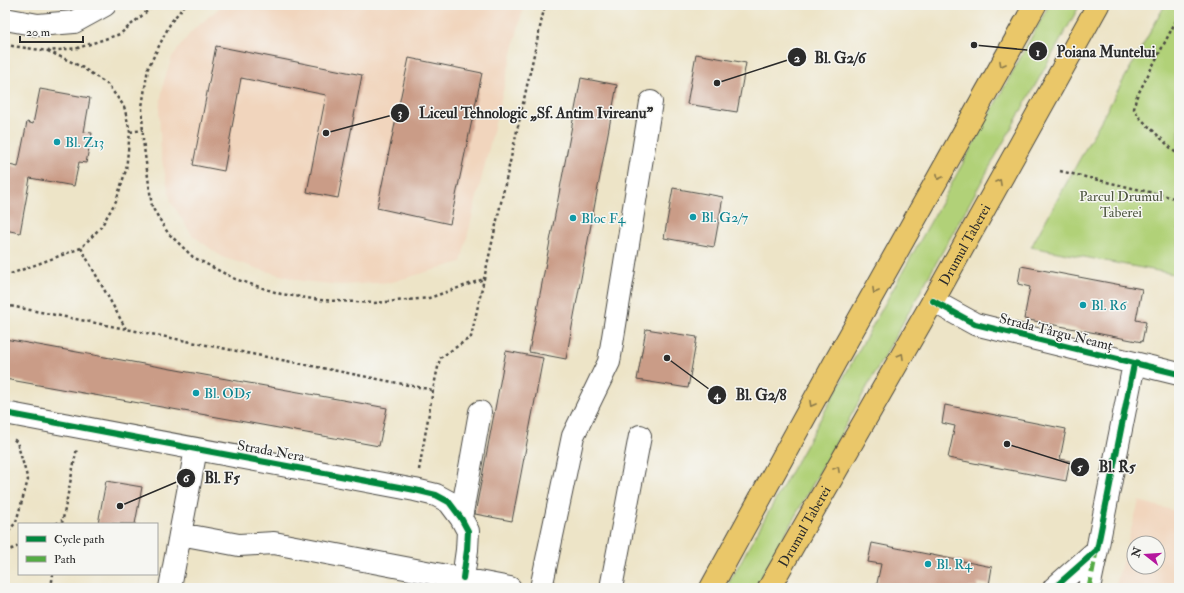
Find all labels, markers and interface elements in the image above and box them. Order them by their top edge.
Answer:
scale bar [20,18,83,44]
text: 20 m [26,25,51,40]
callout: Poiana Muntelui [1028,38,1163,65]
text: Poiana Muntelui [1056,43,1156,62]
callout: Bl. G2/6 [787,44,874,71]
text: 1 [1036,45,1040,60]
text: Bl. G2/6 [814,49,867,68]
text: 2 [794,51,800,66]
one-way arrow [1000,60,1007,67]
callout: Liceul Tehnologic „Sf. Antim Ivireanu” [390,99,661,126]
text: Liceul Tehnologic „Sf. Antim Ivireanu” [419,104,653,124]
text: 3 [398,106,403,121]
place label: Bl. Z13 [65,134,104,151]
marker: Bl. Z13 [52,137,62,147]
one-way arrow [936,173,943,180]
one-way arrow [995,179,1002,186]
park label: Parcul Drumul Taberei [1079,188,1163,221]
street label: Drumul Taberei [935,201,994,288]
place label: Bl. G2/7 [701,209,749,226]
place label: Bloc F4 [581,210,627,227]
marker: Bl. G2/7 [688,212,698,222]
marker: Bloc F4 [568,213,578,223]
one-way arrow [873,286,880,294]
place label: Bl. R6 [1091,297,1127,314]
marker: Bl. R6 [1078,300,1088,310]
street label: Strada Târgu Neamț [998,310,1115,354]
one-way arrow [897,353,904,360]
callout: Bl. G2/8 [707,381,794,408]
place label: Bl. OD5 [204,385,252,402]
text: Bl. G2/8 [735,386,787,405]
marker: Bl. OD5 [191,388,201,398]
text: 4 [713,388,722,403]
one-way arrow [809,400,817,407]
street label: Strada Nera [236,437,306,465]
callout: Bl. R5 [1070,454,1143,481]
text: Bl. R5 [1098,458,1136,477]
text: 5 [1077,460,1083,475]
callout: Bl. F5 [176,465,248,492]
one-way arrow [833,466,840,473]
text: Bl. F5 [204,469,240,488]
text: 6 [183,471,190,486]
street label: Drumul Taberei [774,483,834,570]
legend [18,523,158,575]
text: Cycle path [54,532,105,547]
north arrow [1126,535,1166,575]
text: N [1129,545,1145,560]
text: Path [54,552,77,567]
place label: Bl. R4 [936,556,973,573]
marker: Bl. R4 [923,559,933,569]

